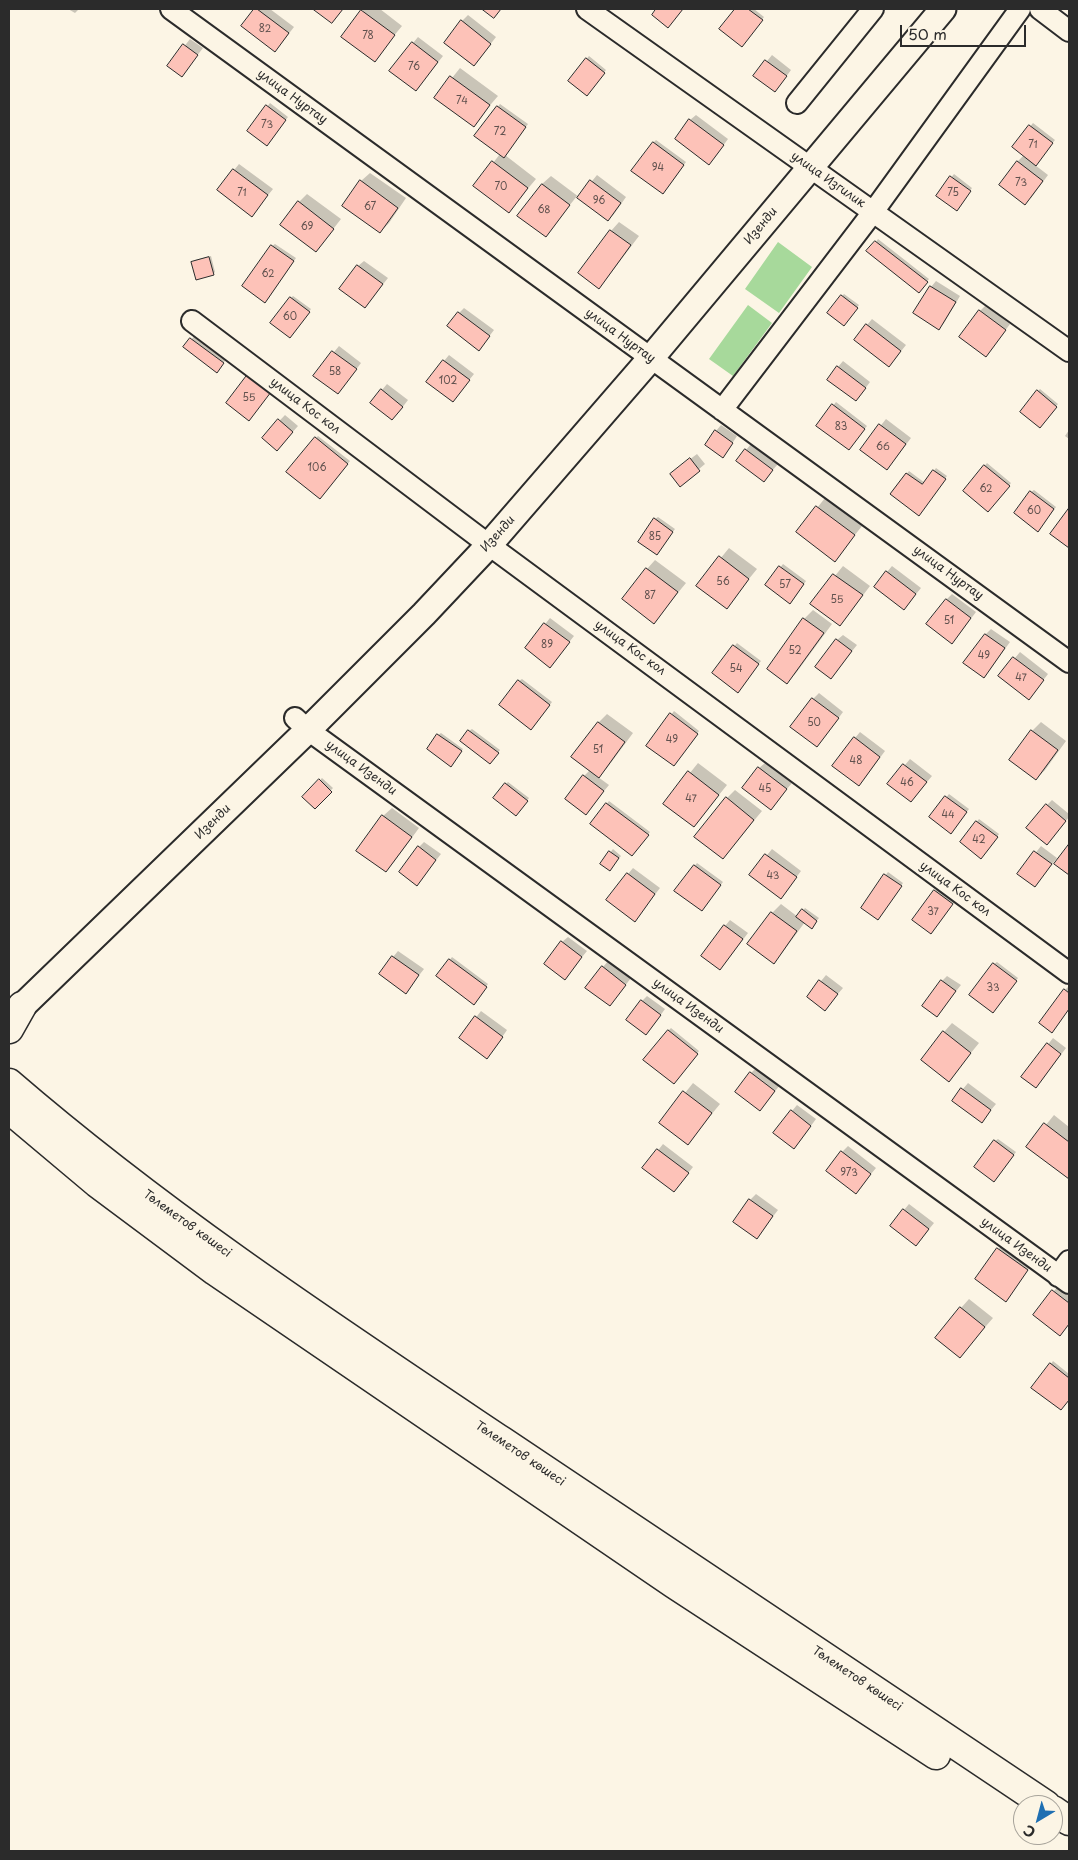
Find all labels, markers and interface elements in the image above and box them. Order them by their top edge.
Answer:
scale bar [903,15,1029,47]
text: 50 m [908,22,947,45]
house number: 82 [259,23,271,35]
house number: 78 [362,30,374,42]
house number: 76 [408,61,420,73]
street label: улица Нуртау [254,67,330,127]
house number: 74 [456,95,468,107]
house number: 73 [261,119,273,131]
house number: 72 [494,126,506,138]
house number: 71 [1028,139,1038,151]
street label: улица Изгилик [788,149,868,211]
house number: 94 [652,162,664,174]
house number: 73 [1015,177,1027,189]
house number: 70 [495,181,507,193]
house number: 71 [237,187,247,199]
house number: 75 [947,187,959,199]
house number: 96 [593,195,605,207]
house number: 67 [364,201,376,213]
house number: 68 [537,204,551,216]
street label: Изенди [741,205,781,247]
house number: 69 [301,221,313,233]
house number: 62 [261,268,275,280]
street label: улица Нуртау [582,306,658,366]
house number: 60 [283,311,297,323]
house number: 58 [329,366,341,378]
street label: улица Кос кол [267,375,343,437]
house number: 102 [439,375,457,387]
house number: 55 [243,392,255,404]
house number: 83 [835,421,847,433]
house number: 66 [876,441,890,453]
house number: 106 [308,462,326,474]
house number: 62 [979,483,993,495]
house number: 60 [1027,505,1041,517]
street label: Изенди [478,513,518,555]
house number: 85 [649,531,661,543]
street label: улица Нуртау [910,543,986,603]
house number: 56 [716,576,730,588]
house number: 57 [779,579,791,591]
house number: 87 [644,590,656,602]
house number: 55 [831,594,843,606]
house number: 51 [944,615,954,627]
street label: улица Кос кол [592,617,668,679]
house number: 89 [541,639,553,651]
house number: 52 [788,645,802,657]
house number: 49 [978,650,990,662]
house number: 54 [729,663,743,675]
house number: 47 [1015,672,1027,684]
house number: 50 [807,717,821,729]
house number: 49 [666,734,678,746]
street label: улица Изенди [323,738,399,798]
house number: 51 [593,744,603,756]
house number: 48 [850,755,862,767]
house number: 46 [900,777,914,789]
house number: 45 [759,783,771,795]
house number: 47 [685,793,697,805]
street label: Изенди [192,802,234,842]
house number: 44 [941,809,955,821]
house number: 42 [972,834,986,846]
street label: улица Кос кол [917,858,993,920]
house number: 43 [767,870,779,882]
house number: 37 [927,906,939,918]
street label: улица Изенди [650,976,726,1036]
house number: 33 [986,982,1000,994]
house number: 973 [840,1167,858,1179]
street label: Төлеметов көшесі [140,1187,234,1261]
street label: улица Изенди [978,1215,1054,1275]
street label: Төлеметов көшесі [472,1419,568,1489]
street label: Төлеметов көшесі [809,1644,905,1714]
north arrow [1013,1795,1063,1845]
text: С [1019,1820,1040,1843]

